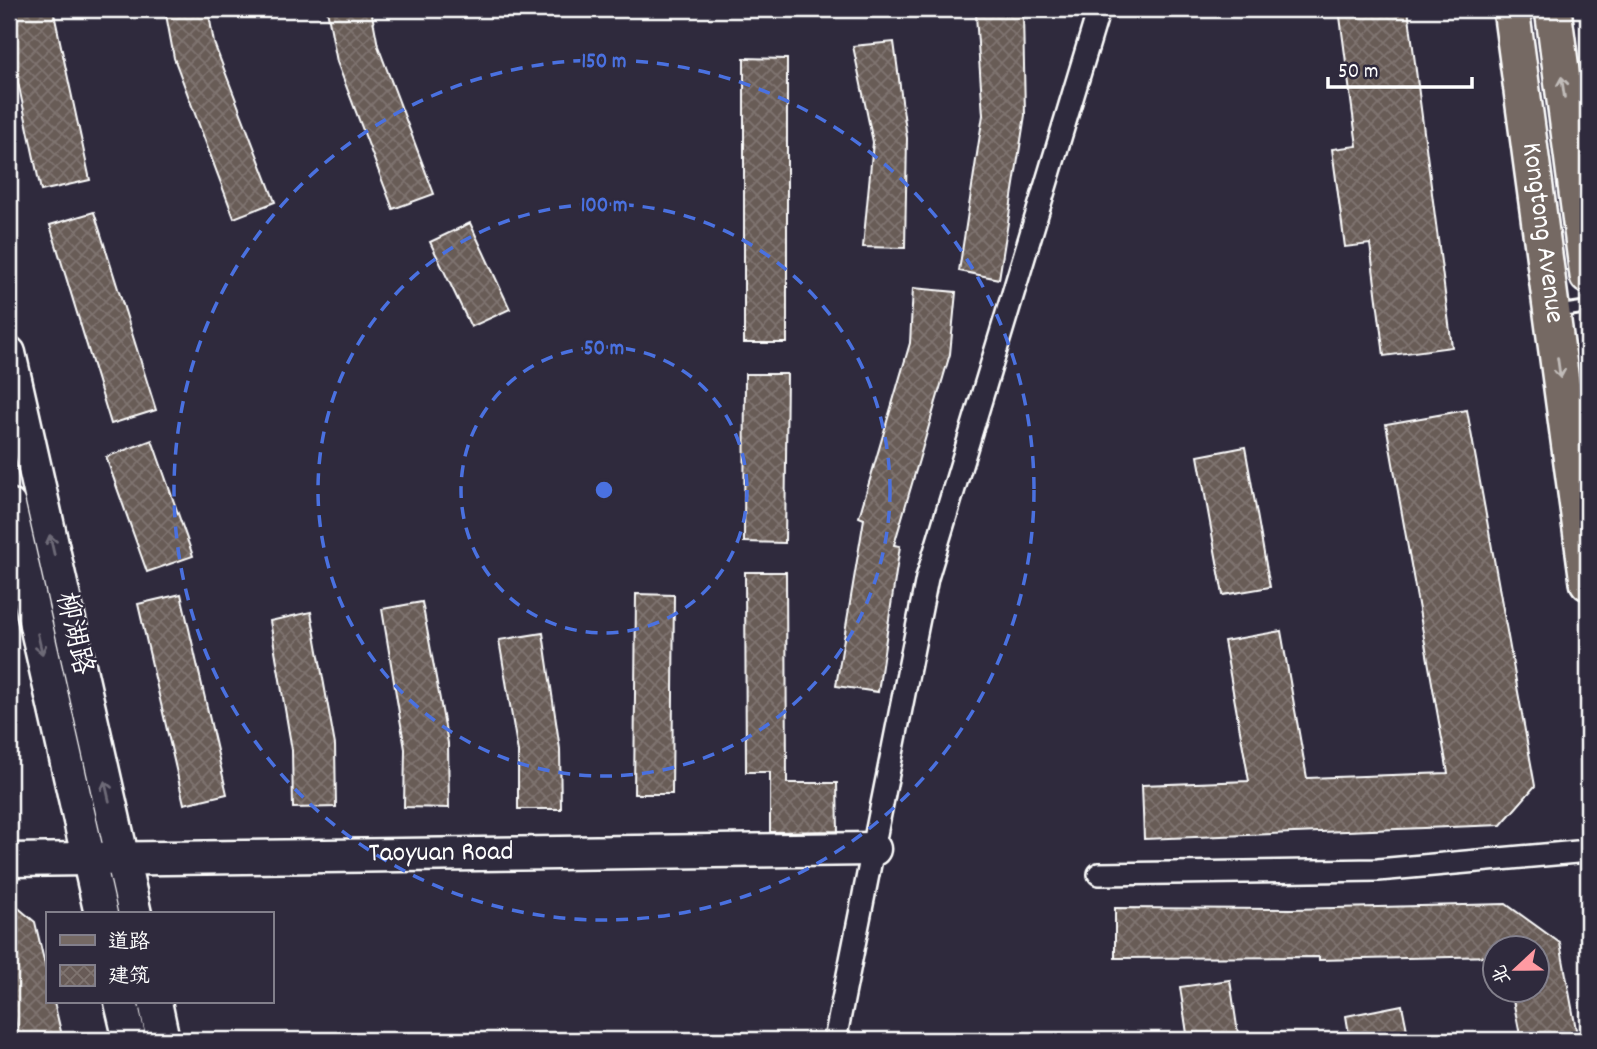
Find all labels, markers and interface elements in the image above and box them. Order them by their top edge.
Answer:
scale bar [1328,46,1471,90]
text: 150 m [581,48,627,78]
text: 50 m [1338,58,1378,88]
one-way arrow [1556,76,1569,99]
street label: Kongtong Avenue [1509,140,1573,326]
text: 100 m [581,192,627,222]
text: 50 m [584,335,624,365]
one-way arrow [1553,356,1566,379]
centre of rings [592,478,616,502]
one-way arrow [45,534,58,557]
street label: 柳湖路 [43,589,101,679]
one-way arrow [34,632,47,655]
one-way arrow [100,780,113,803]
street label: Taoyuan Road [368,834,514,875]
legend [46,912,273,1004]
text: 道路 [108,929,150,959]
north arrow [1482,934,1552,1004]
text: 北 [1487,960,1520,988]
text: 建筑 [108,963,150,993]

